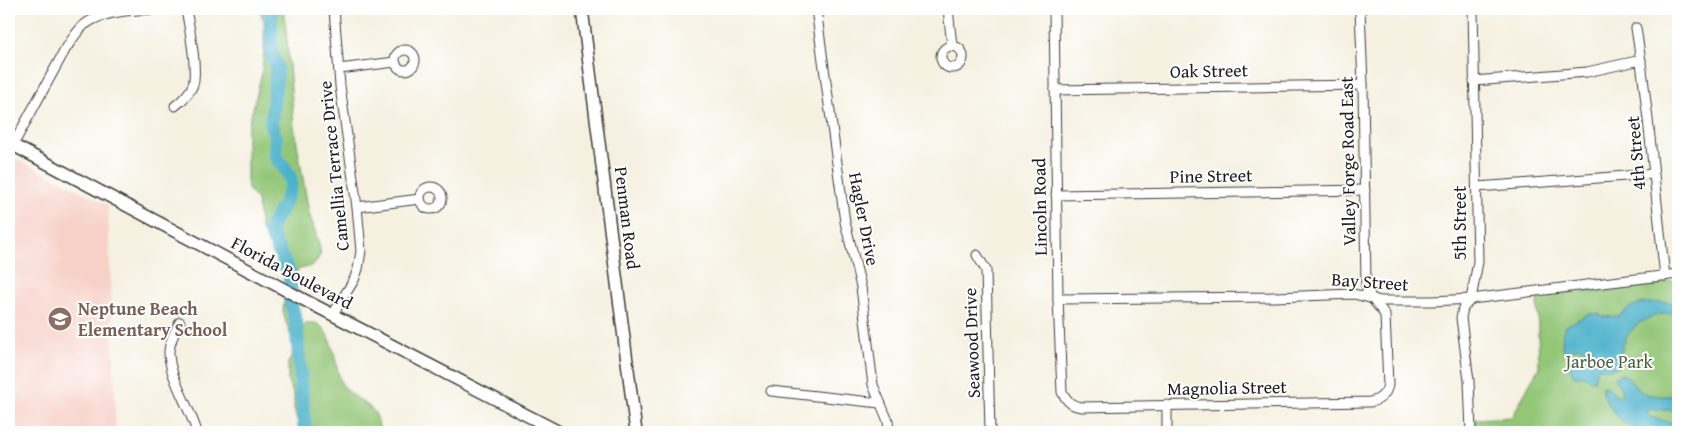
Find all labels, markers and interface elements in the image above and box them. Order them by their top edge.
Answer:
street label: Oak Street [1170,56,1249,85]
street label: Valley Forge Road East [1333,75,1362,246]
street label: Camellia Terrace Drive [311,80,356,252]
street label: 4th Street [1619,114,1652,191]
street label: Lincoln Road [1025,157,1054,256]
street label: Pine Street [1169,161,1253,190]
street label: Penman Road [608,165,647,271]
street label: Hagler Drive [842,170,887,268]
street label: 5th Street [1446,185,1473,260]
street label: Florida Boulevard [227,229,358,316]
street label: Bay Street [1331,265,1410,298]
street label: Seawood Drive [956,287,987,399]
place label: Neptune Beach Elementary School [78,295,228,343]
school or university icon: Neptune Beach Elementary School [47,306,73,332]
park label: Jarboe Park [1563,348,1653,375]
street label: Magnolia Street [1167,373,1288,402]

